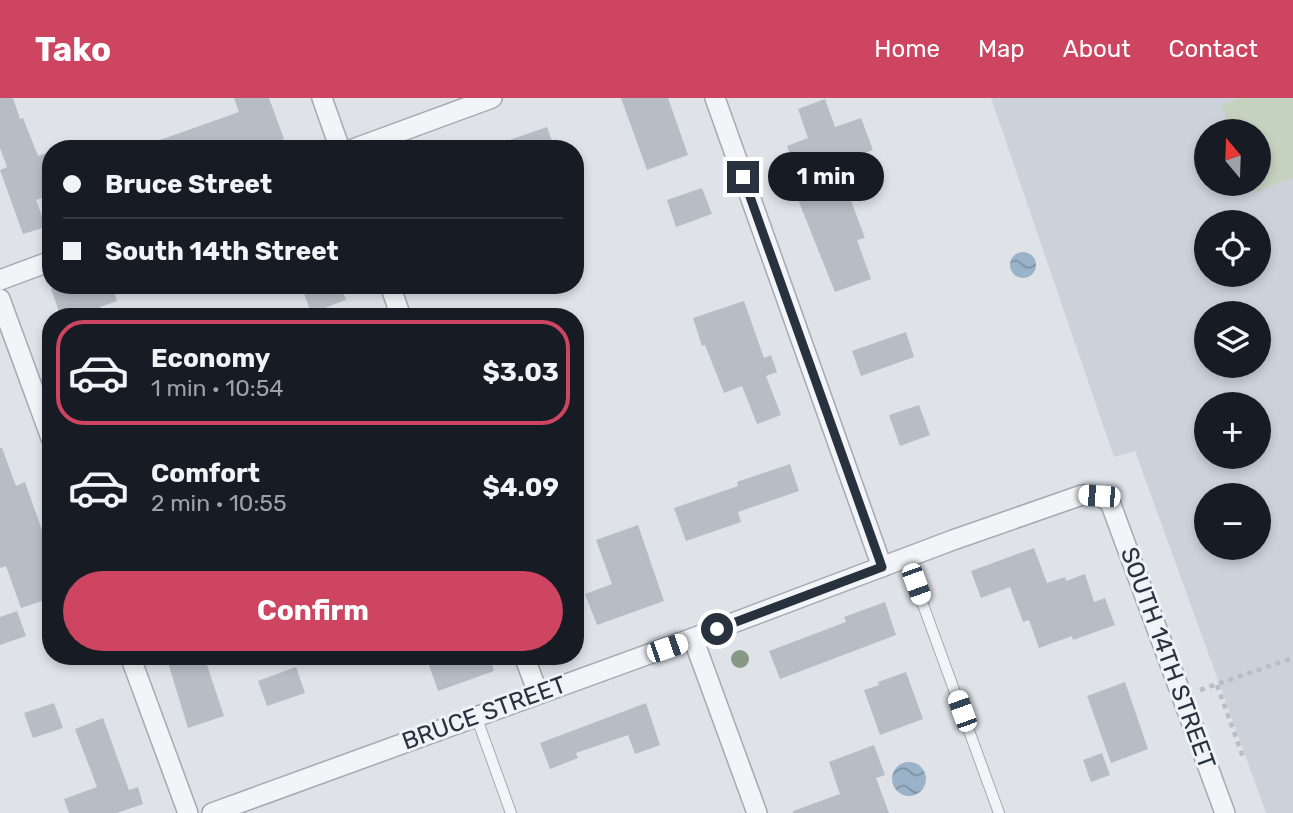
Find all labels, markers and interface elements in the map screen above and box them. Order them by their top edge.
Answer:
text: Tako [35,30,111,69]
text: Home [874,35,940,63]
text: Map [978,35,1025,63]
text: About [1063,35,1131,63]
text: Contact [1169,35,1258,63]
north arrow [1194,119,1270,196]
map controls [1194,119,1271,560]
callout: 1 min [768,153,883,202]
route end [727,161,759,193]
text: 1 min [797,162,855,190]
text: Bruce Street [105,169,272,200]
button: locate [1194,210,1271,287]
text: South 14th Street [105,236,339,267]
button: layers [1194,301,1271,378]
icon: car [67,341,130,404]
text: Economy [151,343,270,374]
text: $3.03 [482,357,559,388]
text: 1 min · 10:54 [151,374,284,402]
button: + [1194,392,1271,469]
icon: car [67,456,130,519]
text: Comfort [151,458,260,489]
text: $4.09 [483,472,559,503]
button: − [1194,483,1271,560]
car [1078,484,1121,508]
text: 2 min · 10:55 [151,489,287,517]
street label: SOUTH 14TH STREET [1115,543,1221,773]
car [899,561,934,607]
button: Confirm [63,571,563,651]
route start [701,613,733,645]
car [644,631,691,665]
street label: BRUCE STREET [398,670,570,756]
car [945,688,980,734]

